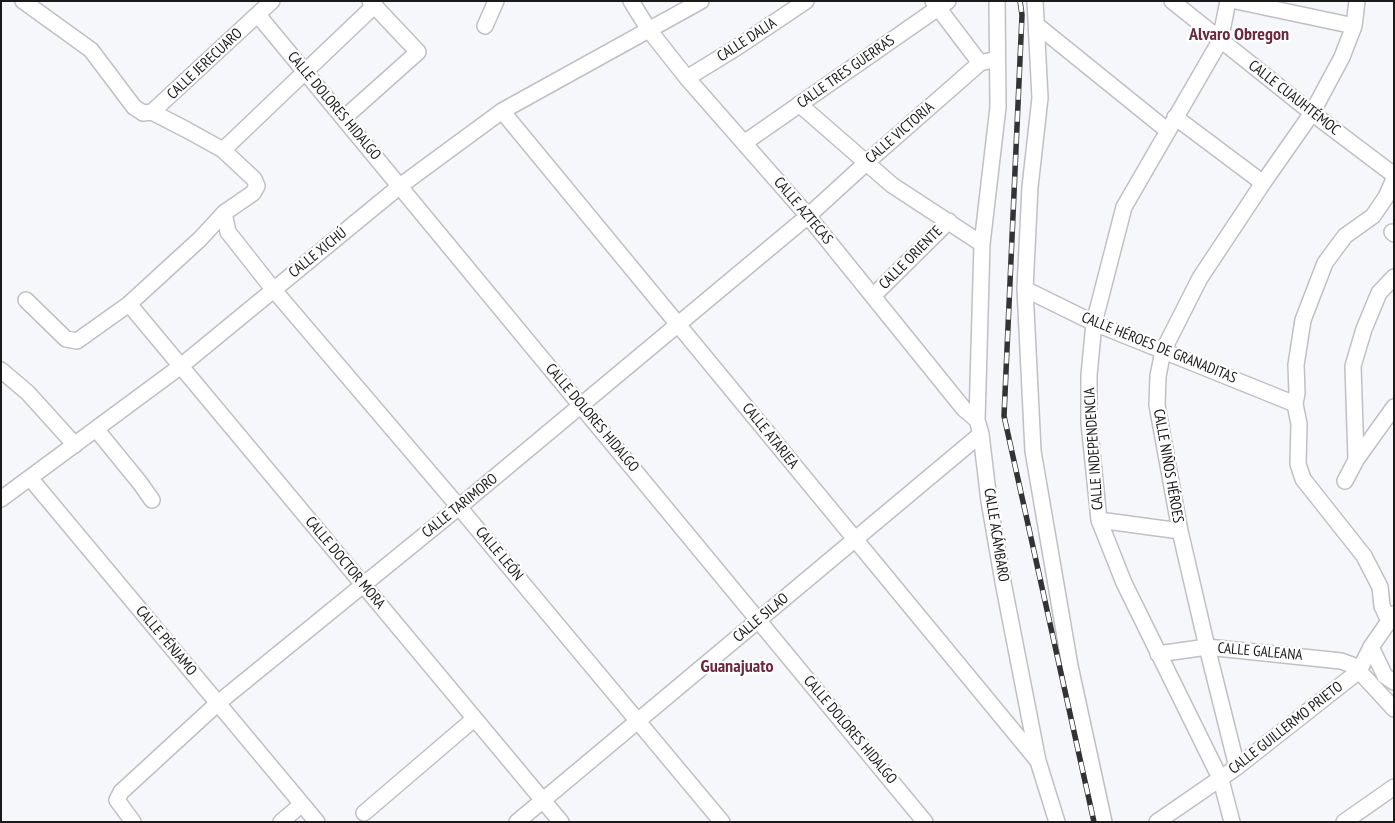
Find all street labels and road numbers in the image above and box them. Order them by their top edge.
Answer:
street label: CALLE DALIA [714,14,780,66]
street label: CALLE JERECUARO [164,25,246,103]
street label: CALLE TRES GUERRAS [794,32,898,112]
street label: CALLE DOLORES HIDALGO [283,48,385,164]
street label: CALLE CUAUHTÉMOC [1245,57,1343,139]
street label: CALLE VICTORIA [862,98,938,168]
street label: CALLE AZTECAS [770,174,836,248]
street label: CALLE ORIENTE [876,223,946,293]
street label: CALLE XICHÚ [285,224,351,282]
street label: CALLE HÉROES DE GRANADITAS [1079,309,1239,387]
street label: CALLE DOLORES HIDALGO [541,360,643,476]
street label: CALLE INDEPENDENCIA [1081,387,1107,511]
street label: CALLE ATARJEA [738,400,802,472]
street label: CALLE NIÑOS HÉROES [1149,408,1187,524]
street label: CALLE TARIMORO [419,470,501,542]
street label: CALLE ACÁMBARO [980,487,1012,583]
street label: CALLE DOCTOR MORA [301,513,389,613]
street label: CALLE LEÓN [471,523,527,585]
street label: CALLE SILAO [730,590,792,646]
street label: CALLE PÉNJAMO [132,602,200,680]
street label: CALLE GALEANA [1217,639,1303,665]
street label: CALLE DOLORES HIDALGO [799,672,901,788]
street label: CALLE GUILLERMO PRIETO [1225,678,1347,778]

